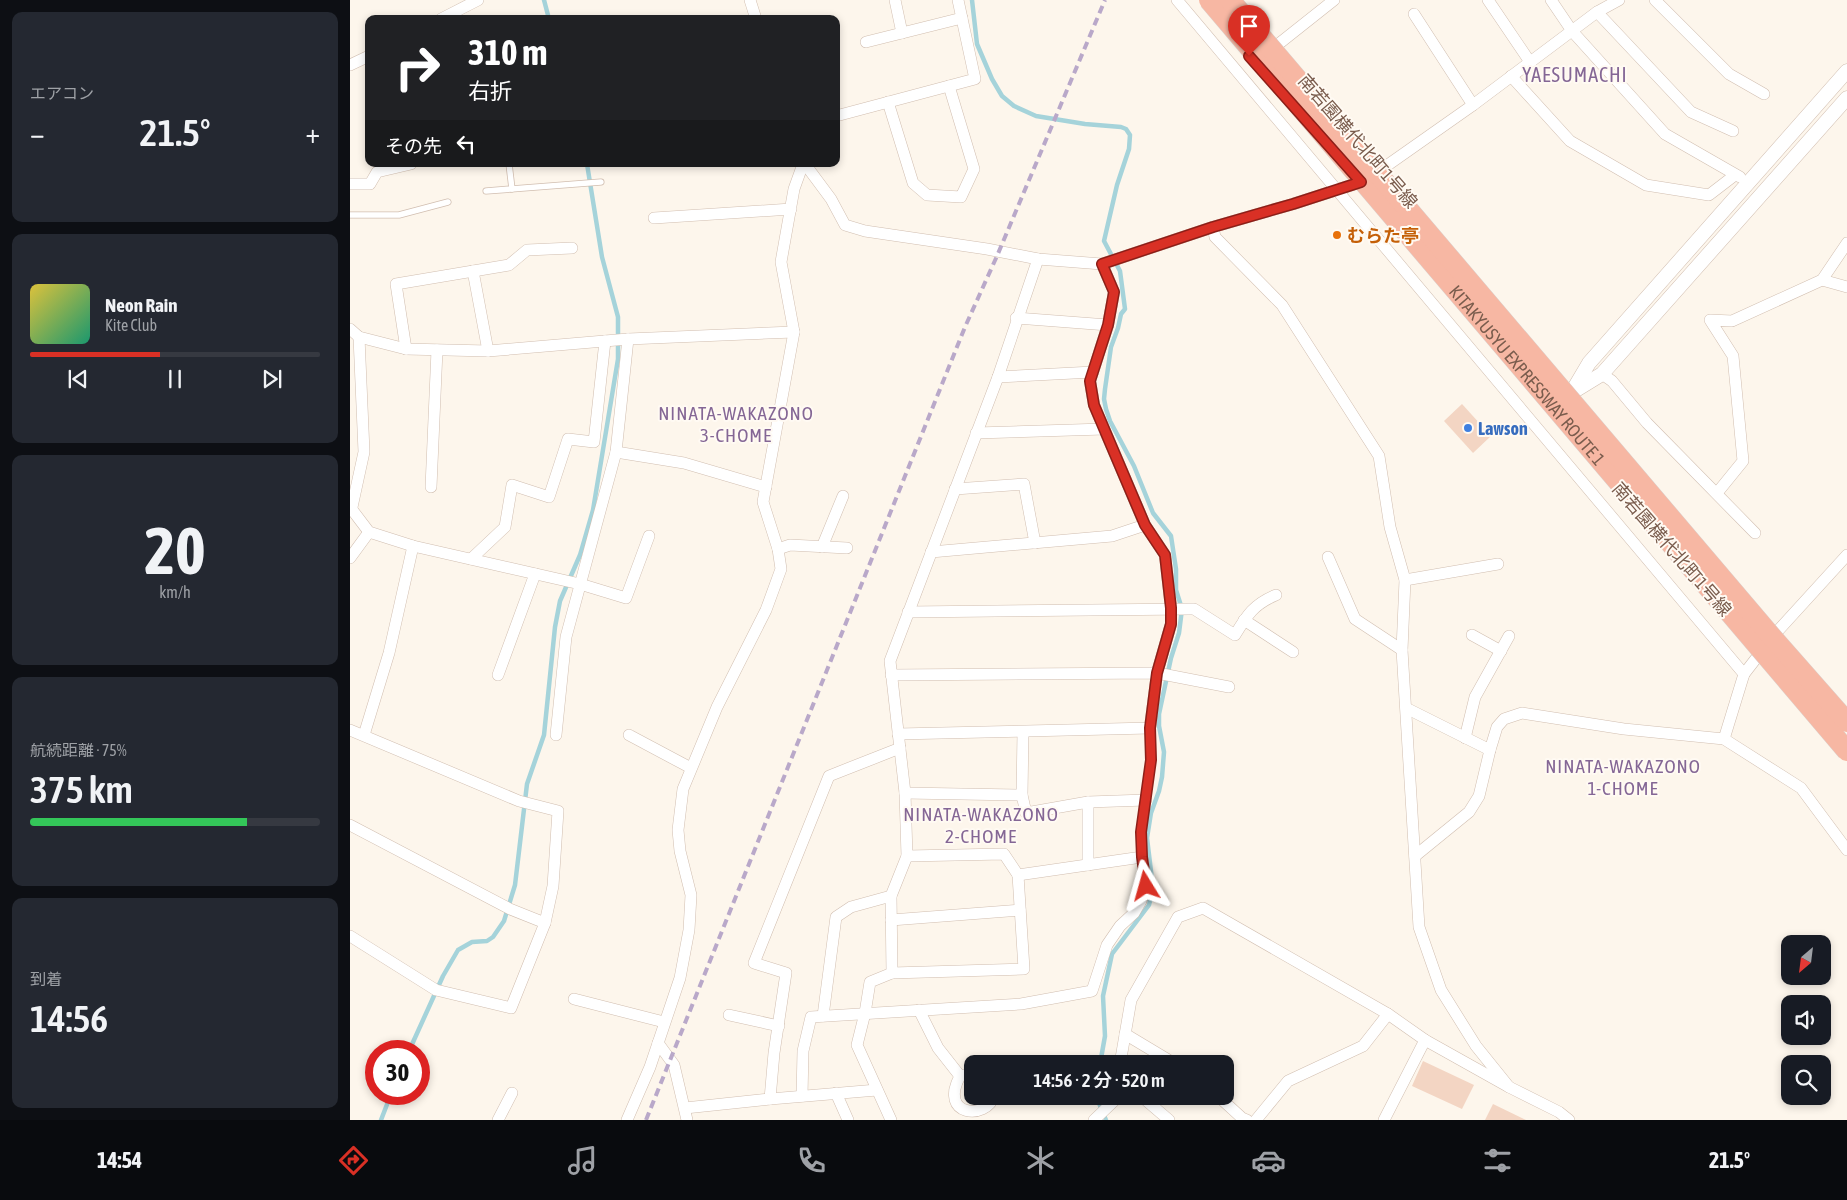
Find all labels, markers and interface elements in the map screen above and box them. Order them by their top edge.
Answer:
pin [1228,5,1270,56]
icon: arrive [1235,12,1263,40]
text: 310 m [468,32,547,72]
icon: right [385,35,450,100]
district label: YAESUMACHI [1522,63,1628,86]
street label: 南若園横代北町1号線 [1294,70,1422,212]
text: 右折 [468,78,512,104]
text: エアコン [30,84,94,102]
text: 21.5° [140,111,210,154]
text: − [30,117,45,149]
text: + [305,117,320,149]
icon: left [452,130,480,158]
text: その先 [385,135,442,157]
place label: むらた亭 [1347,225,1419,246]
marker: むらた亭 [1331,229,1343,241]
street label: KITAKYUSYU EXPRESSWAY ROUTE 1 [1445,281,1610,469]
text: Neon Rain [105,294,177,316]
text: Kite Club [105,316,157,334]
icon: previous [64,365,92,393]
icon: pause [161,365,189,393]
icon: next [258,365,286,393]
district label: NINATA-WAKAZONO 3-CHOME [658,402,814,446]
place label: Lawson [1478,418,1528,439]
marker: Lawson [1462,422,1474,434]
street label: 南若園横代北町1号線 [1608,478,1736,620]
text: 20 [144,513,206,588]
text: km/h [159,583,191,601]
text: 航続距離 · 75% [30,741,127,759]
district label: NINATA-WAKAZONO 1-CHOME [1545,755,1701,799]
text: 375 km [30,768,133,811]
district label: NINATA-WAKAZONO 2-CHOME [903,803,1059,847]
position arrow [1119,859,1171,911]
north arrow [1781,935,1831,985]
map controls [1781,935,1831,1105]
text: 到着 [30,970,62,988]
button: sound [1781,995,1831,1045]
text: 14:56 [30,997,108,1040]
speed limit sign: 30 [365,1040,430,1105]
button: search [1781,1055,1831,1105]
text: 14:56 · 2 分 · 520 m [1033,1069,1165,1091]
icon: directions [336,1143,371,1178]
icon: music [565,1143,600,1178]
icon: phone [794,1143,829,1178]
icon: climate [1023,1143,1058,1178]
icon: car [1251,1143,1286,1178]
icon: filters [1480,1143,1515,1178]
text: 14:54 [97,1147,142,1173]
text: 21.5° [1709,1147,1750,1173]

